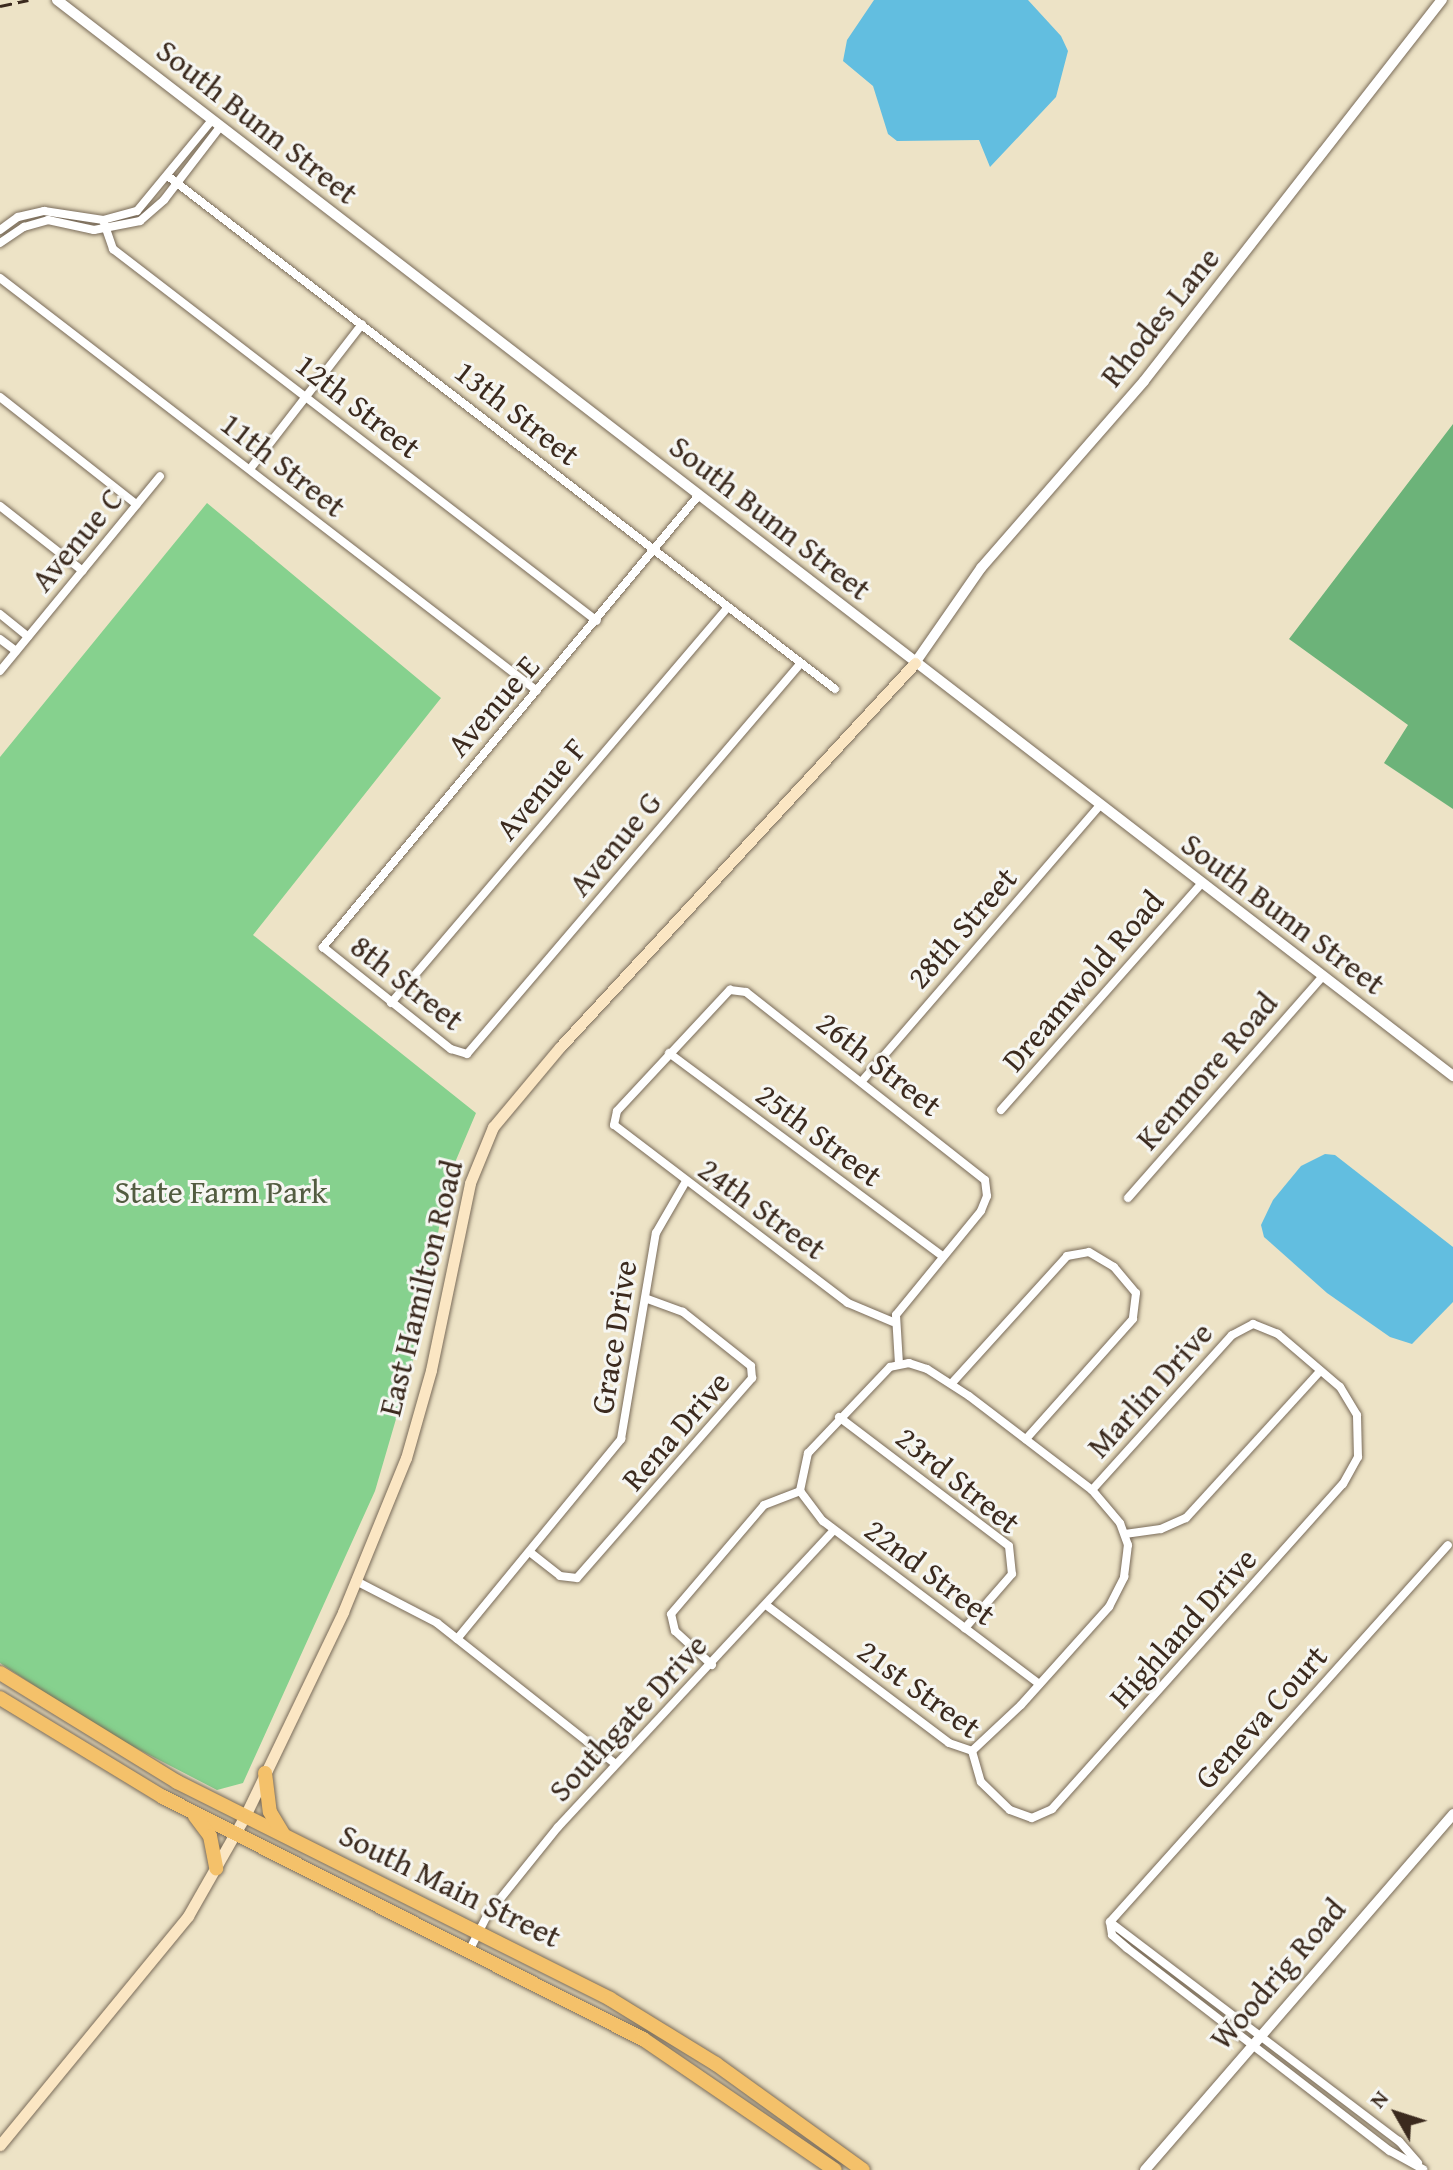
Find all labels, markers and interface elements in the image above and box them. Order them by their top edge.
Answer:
street label: South Bunn Street [149,31,365,213]
street label: Rhodes Lane [1092,240,1228,394]
street label: 12th Street [288,345,428,467]
street label: 13th Street [447,352,587,474]
street label: 11th Street [213,404,353,526]
street label: South Bunn Street [662,427,878,609]
street label: Avenue C [23,481,131,599]
street label: Avenue E [439,648,547,764]
street label: Avenue F [487,730,595,848]
street label: Avenue G [560,784,670,904]
street label: South Bunn Street [1174,825,1392,1003]
street label: 28th Street [899,860,1025,996]
street label: Dreamwold Road [994,883,1172,1079]
street label: 8th Street [343,927,471,1039]
street label: Kenmore Road [1128,984,1286,1158]
street label: 26th Street [809,1003,949,1125]
street label: 25th Street [748,1075,890,1195]
street label: 24th Street [691,1150,833,1268]
street label: East Hamilton Road [371,1156,471,1420]
park label: State Farm Park [114,1173,328,1211]
street label: Grace Drive [583,1257,645,1417]
street label: Marlin Drive [1079,1314,1221,1466]
street label: Rena Drive [614,1364,738,1498]
street label: 23rd Street [888,1418,1028,1542]
street label: 22nd Street [857,1510,1003,1634]
street label: Highland Drive [1101,1540,1265,1716]
street label: Southgate Drive [541,1626,715,1810]
street label: 21st Street [850,1631,988,1747]
street label: Geneva Court [1187,1637,1335,1797]
street label: South Main Street [333,1816,567,1956]
street label: Woodrig Road [1202,1891,1354,2057]
north arrow [1357,2074,1437,2154]
text: N [1361,2083,1395,2115]

